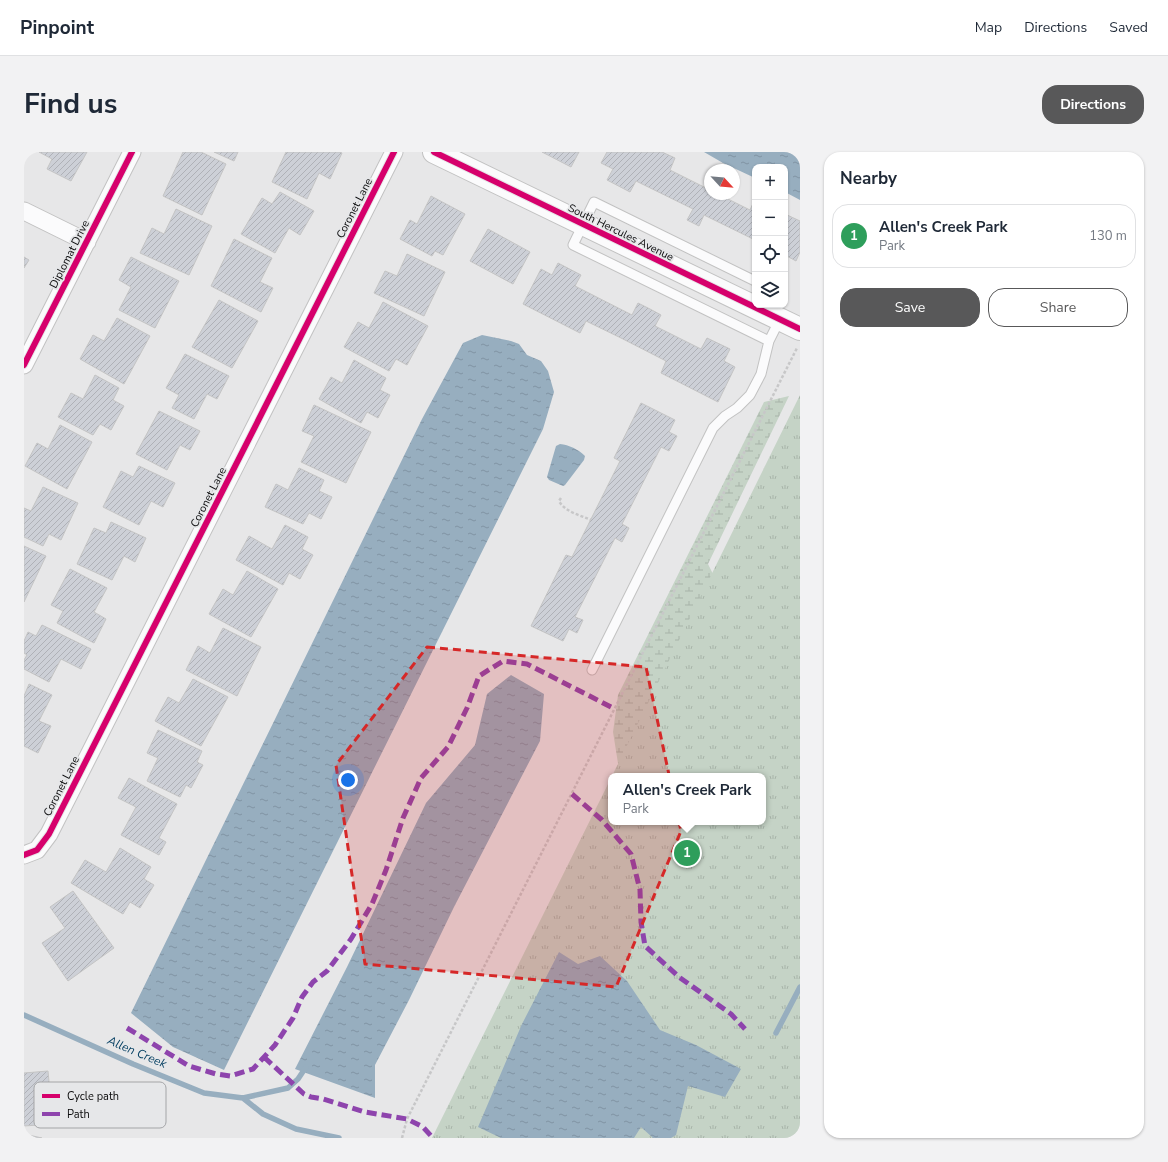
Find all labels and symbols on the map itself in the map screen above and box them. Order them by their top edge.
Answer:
north arrow [704,164,740,200]
street label: Coronet Lane [333,175,376,241]
street label: South Hercules Avenue [565,200,676,265]
street label: Diplomat Drive [46,218,93,291]
street label: Coronet Lane [187,464,230,530]
street label: Coronet Lane [40,753,83,819]
your location [338,770,358,790]
pin: 1 [674,838,700,868]
water label: Allen Creek [104,1032,170,1072]
legend [34,1082,166,1128]
text: Cycle path [67,1089,119,1104]
text: Path [67,1107,90,1122]

